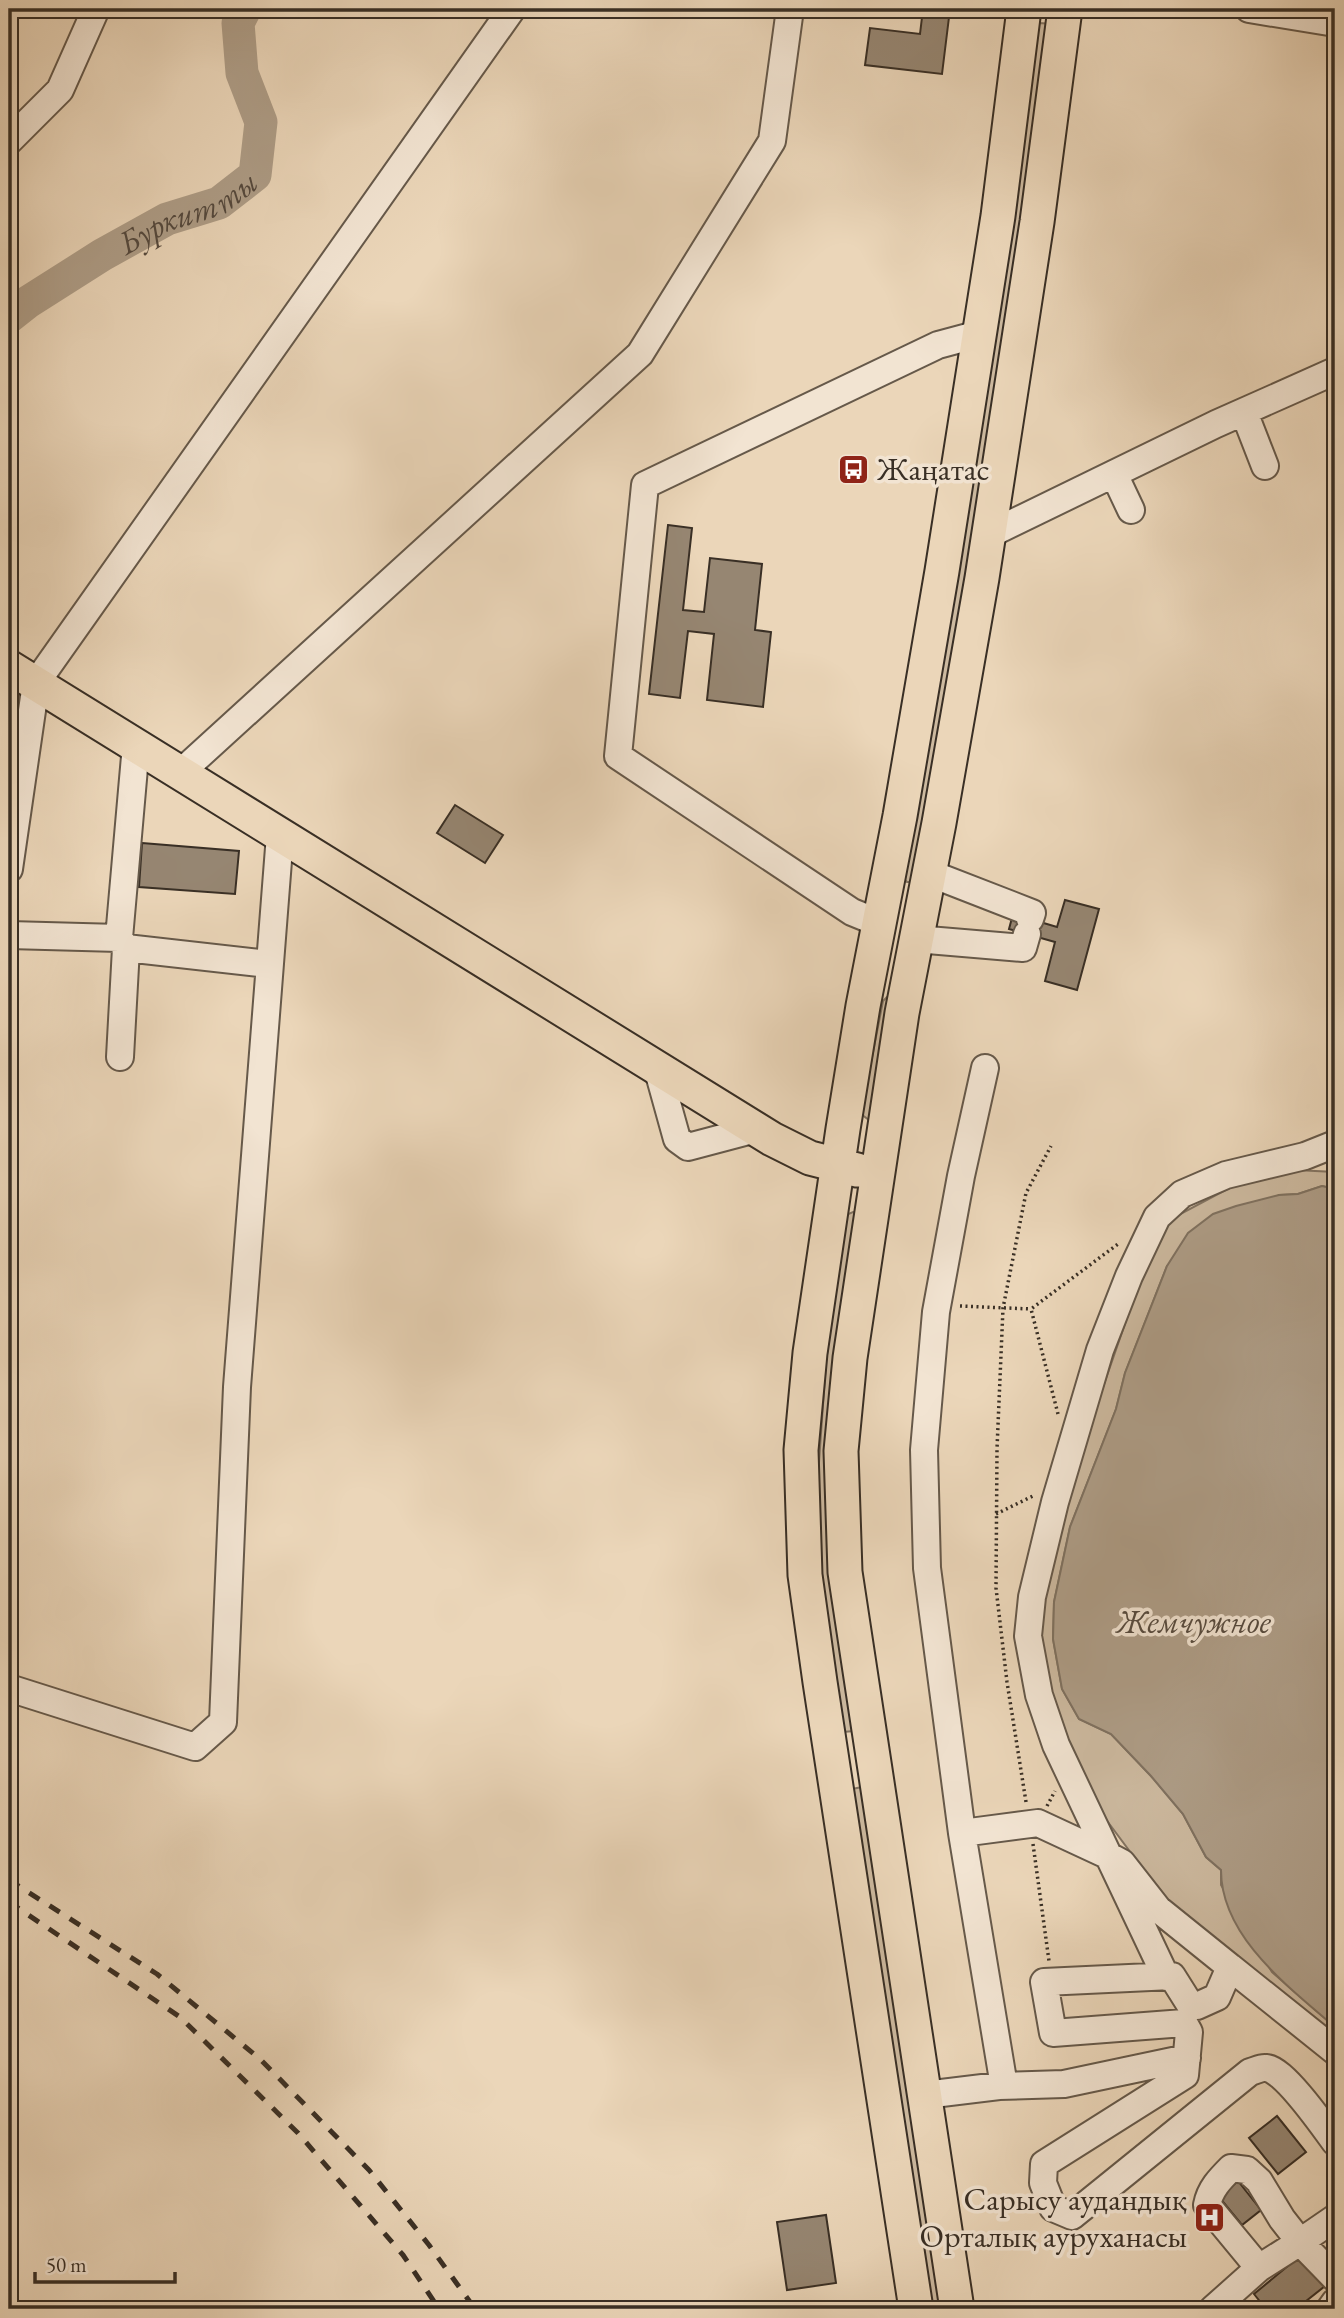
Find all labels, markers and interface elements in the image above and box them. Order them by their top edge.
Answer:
water label: Буркитты [109,160,266,265]
place label: Жаңатас [876,448,990,490]
bus stop icon: Жаңатас [837,452,871,486]
water label: Жемчужное [1114,1600,1271,1643]
place label: Сарысу аудандық Орталық ауруханасы [920,2178,1187,2257]
hospital icon: Сарысу аудандық Орталық ауруханасы [1193,2200,1227,2234]
scale bar [35,2241,175,2285]
text: 50 m [46,2251,87,2278]

